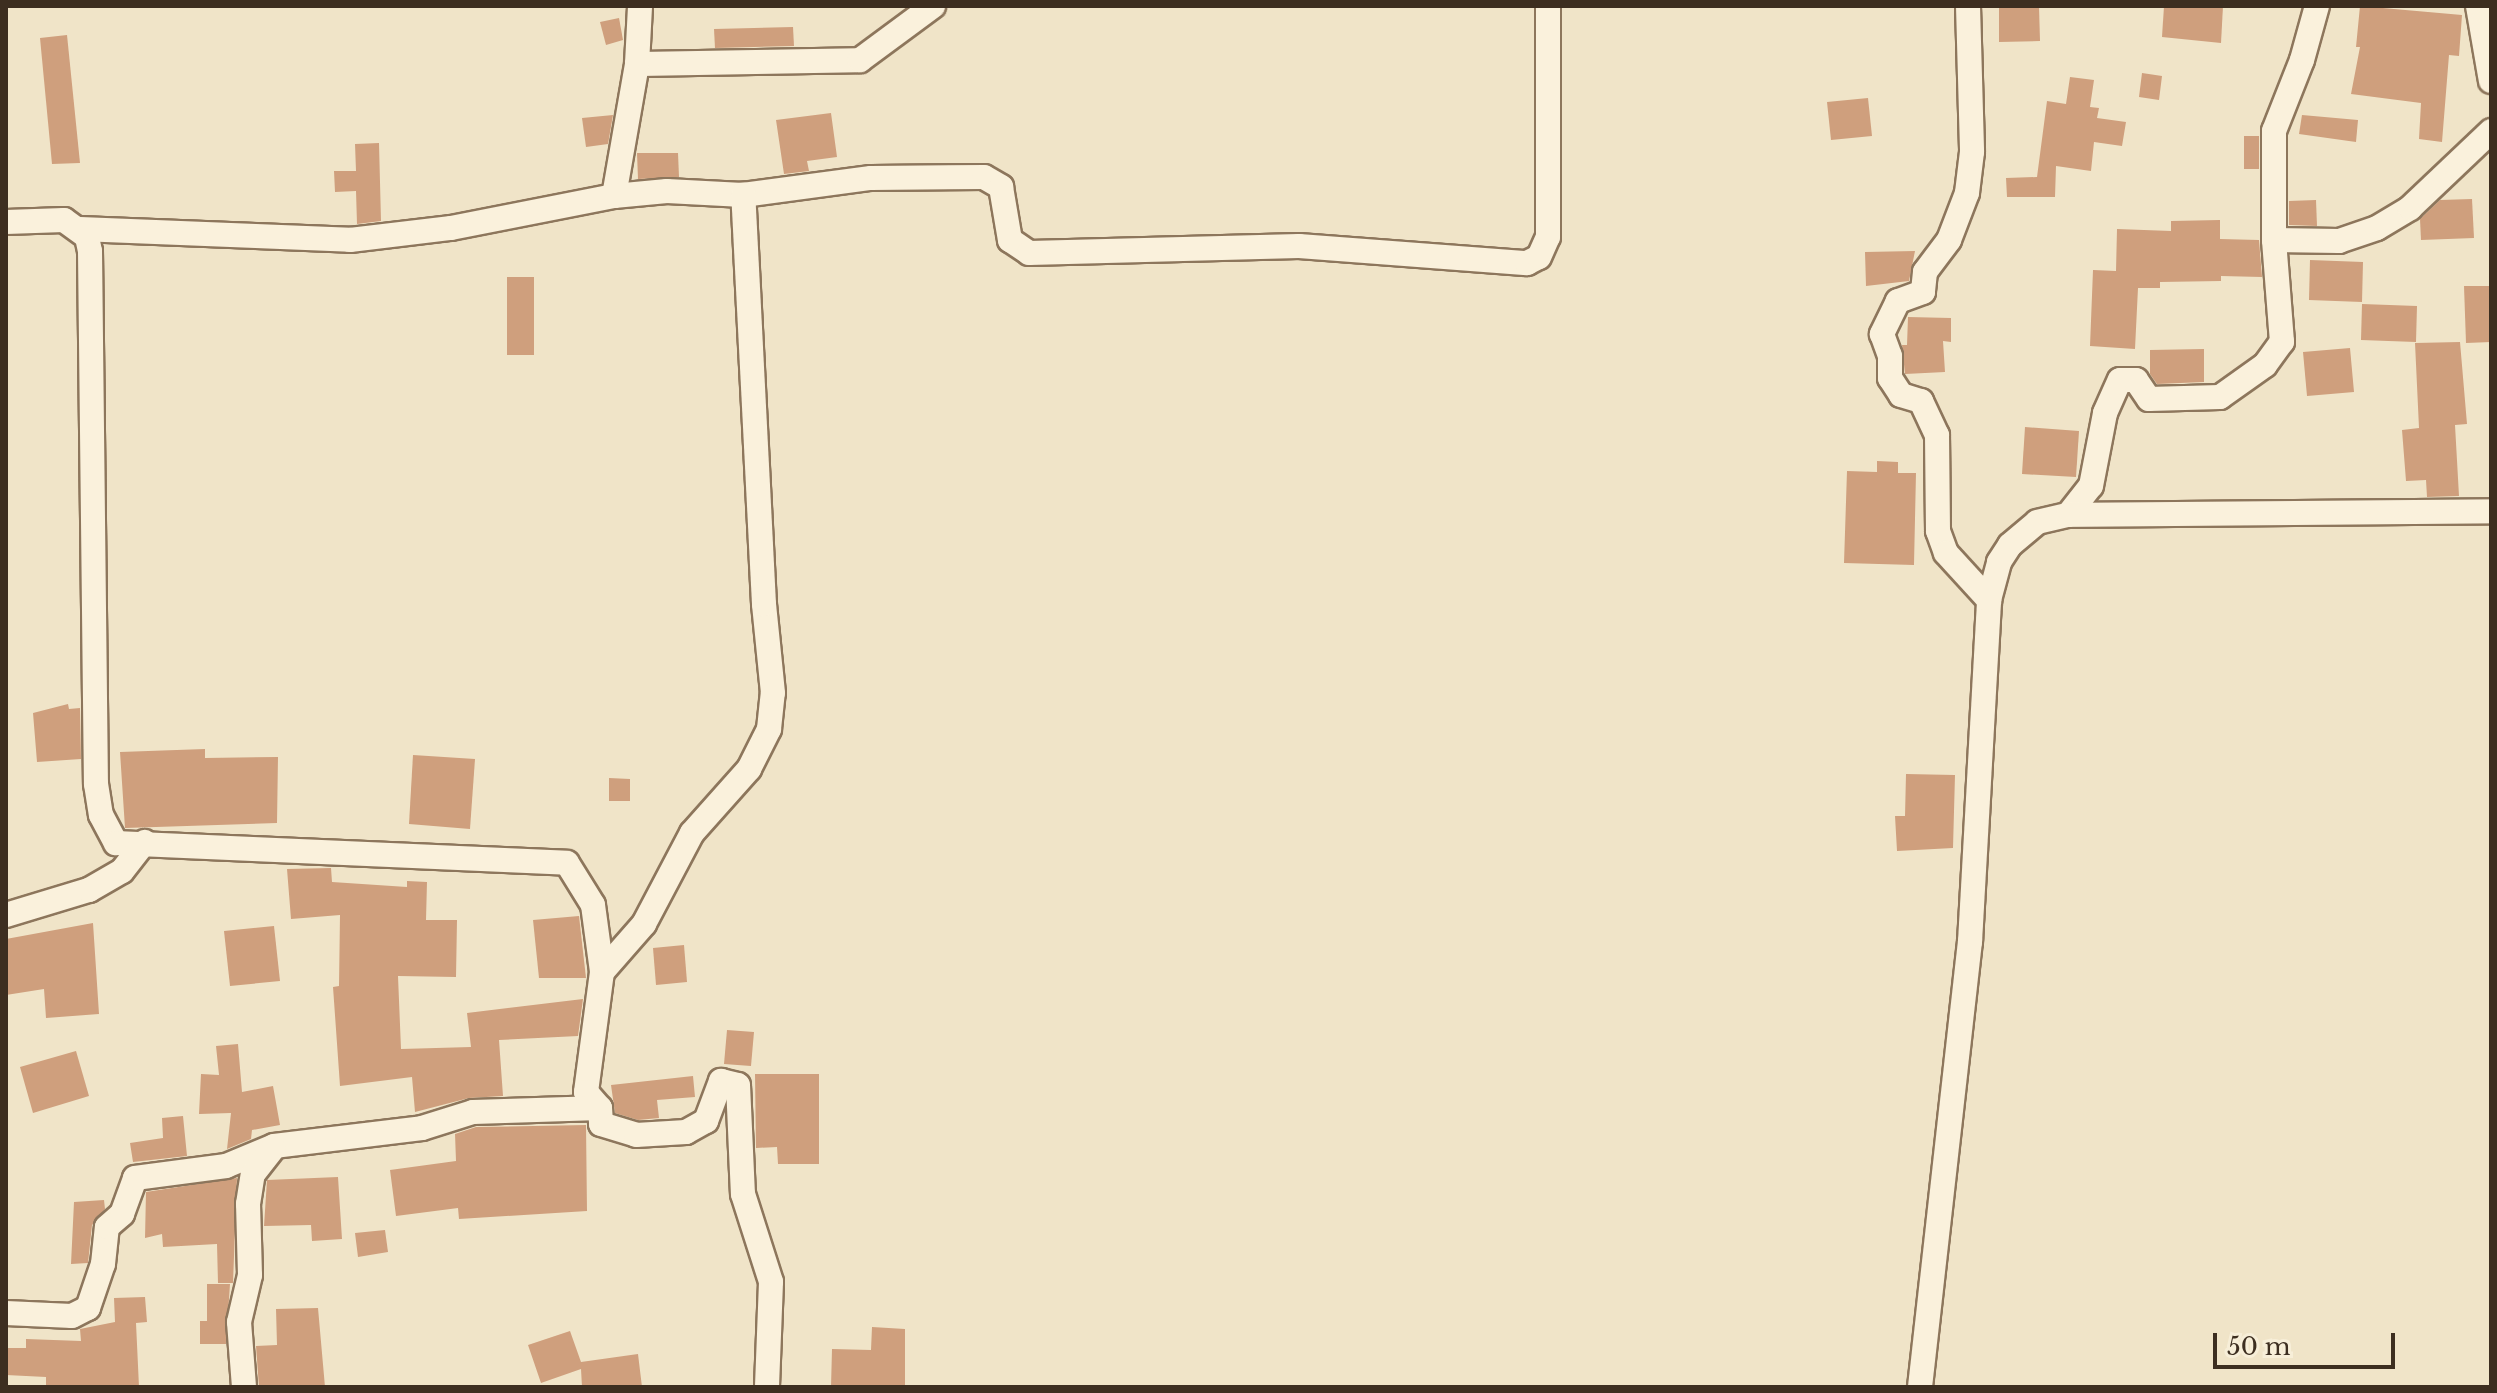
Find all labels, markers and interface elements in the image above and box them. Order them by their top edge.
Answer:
scale bar [2217,1317,2399,1367]
text: 50 m [2227,1332,2290,1361]

